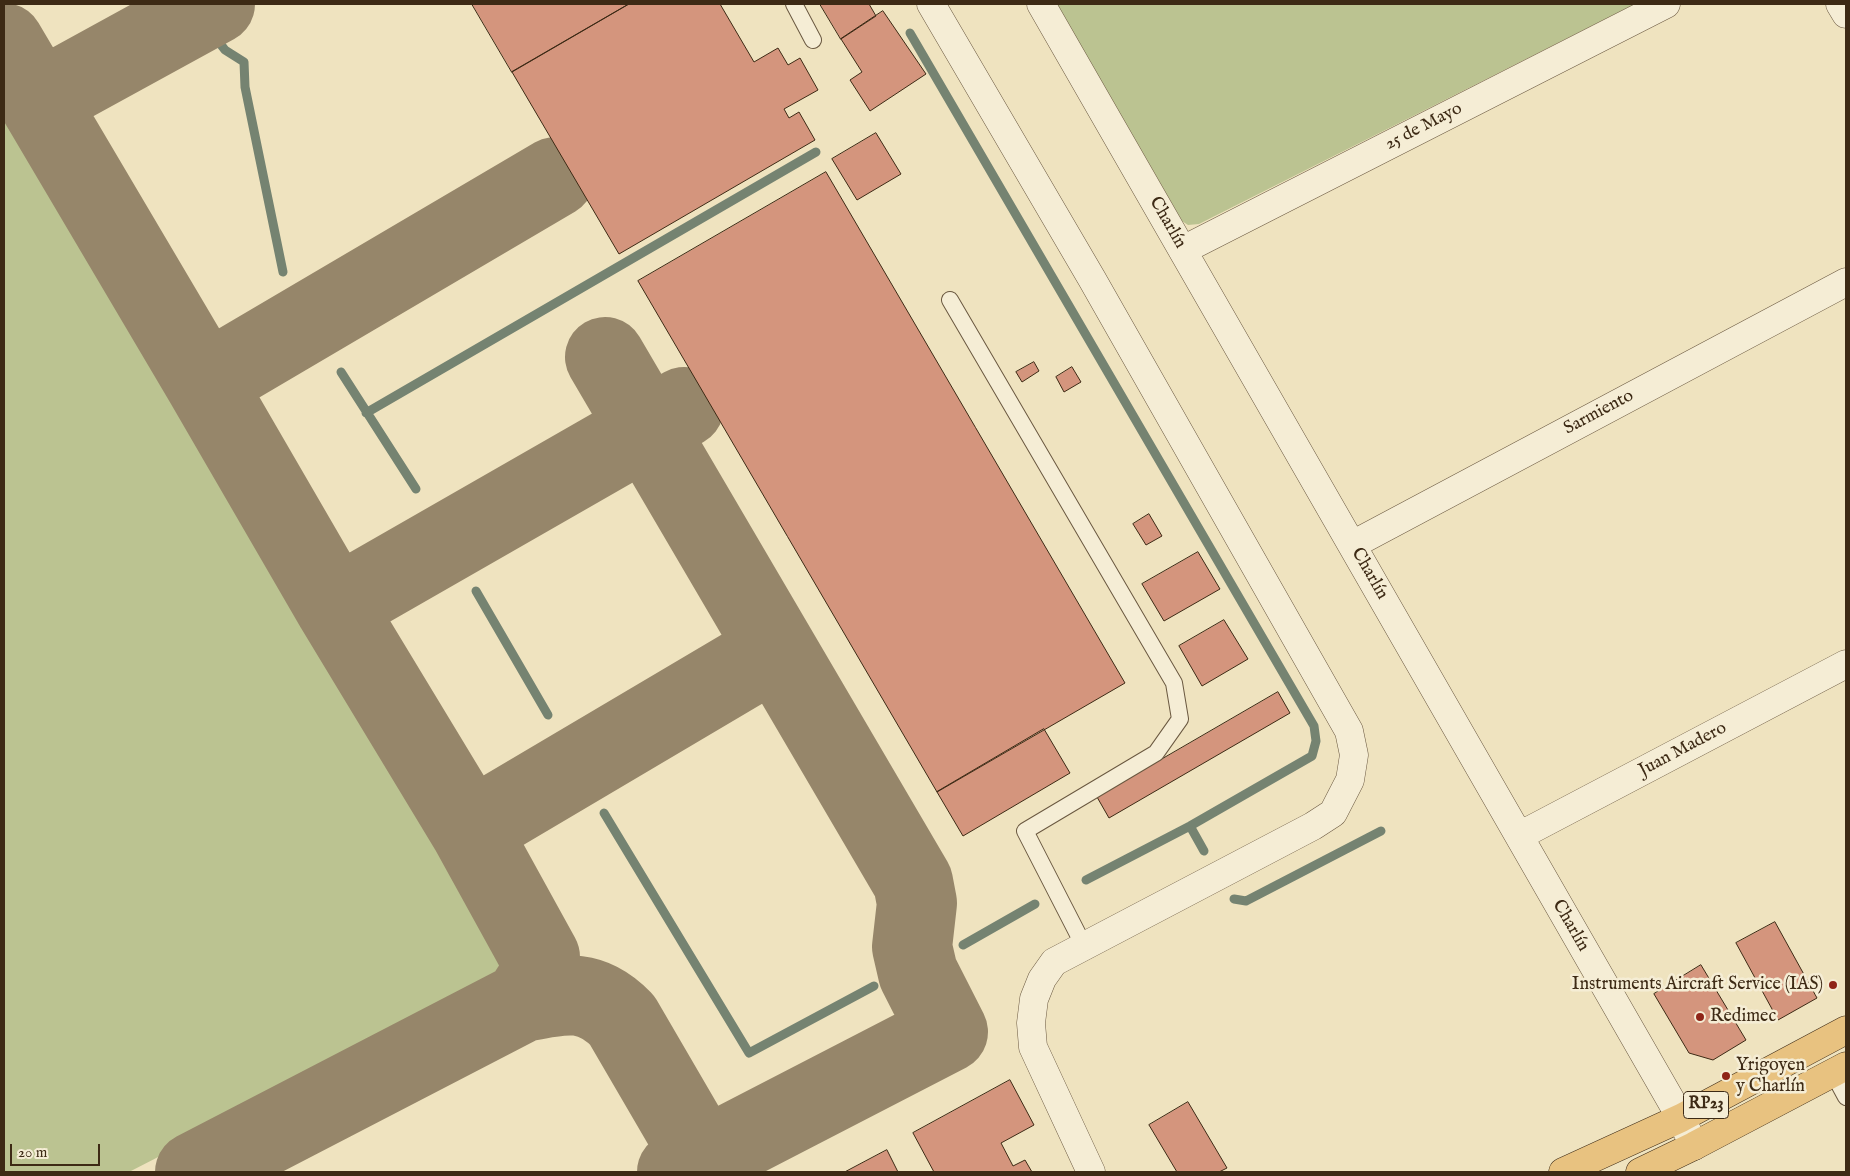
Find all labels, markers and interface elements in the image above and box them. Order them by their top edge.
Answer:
street label: 25 de Mayo [1382,98,1466,156]
street label: Charlín [1144,193,1190,253]
street label: Sarmiento [1560,386,1638,440]
street label: Charlín [1346,544,1392,604]
street label: Juan Madero [1635,718,1731,782]
street label: Charlín [1547,896,1593,956]
place label: Instruments Aircraft Service (IAS) [1572,974,1823,996]
marker: Instruments Aircraft Service (IAS) [1827,979,1839,991]
place label: Redimec [1710,1006,1776,1028]
marker: Redimec [1694,1011,1706,1023]
place label: Yrigoyen y Charlín [1736,1055,1805,1098]
marker: Yrigoyen y Charlín [1720,1070,1732,1082]
road number: RP23 [1684,1092,1728,1118]
scale bar [12,1134,102,1166]
text: 20 m [18,1143,47,1162]

